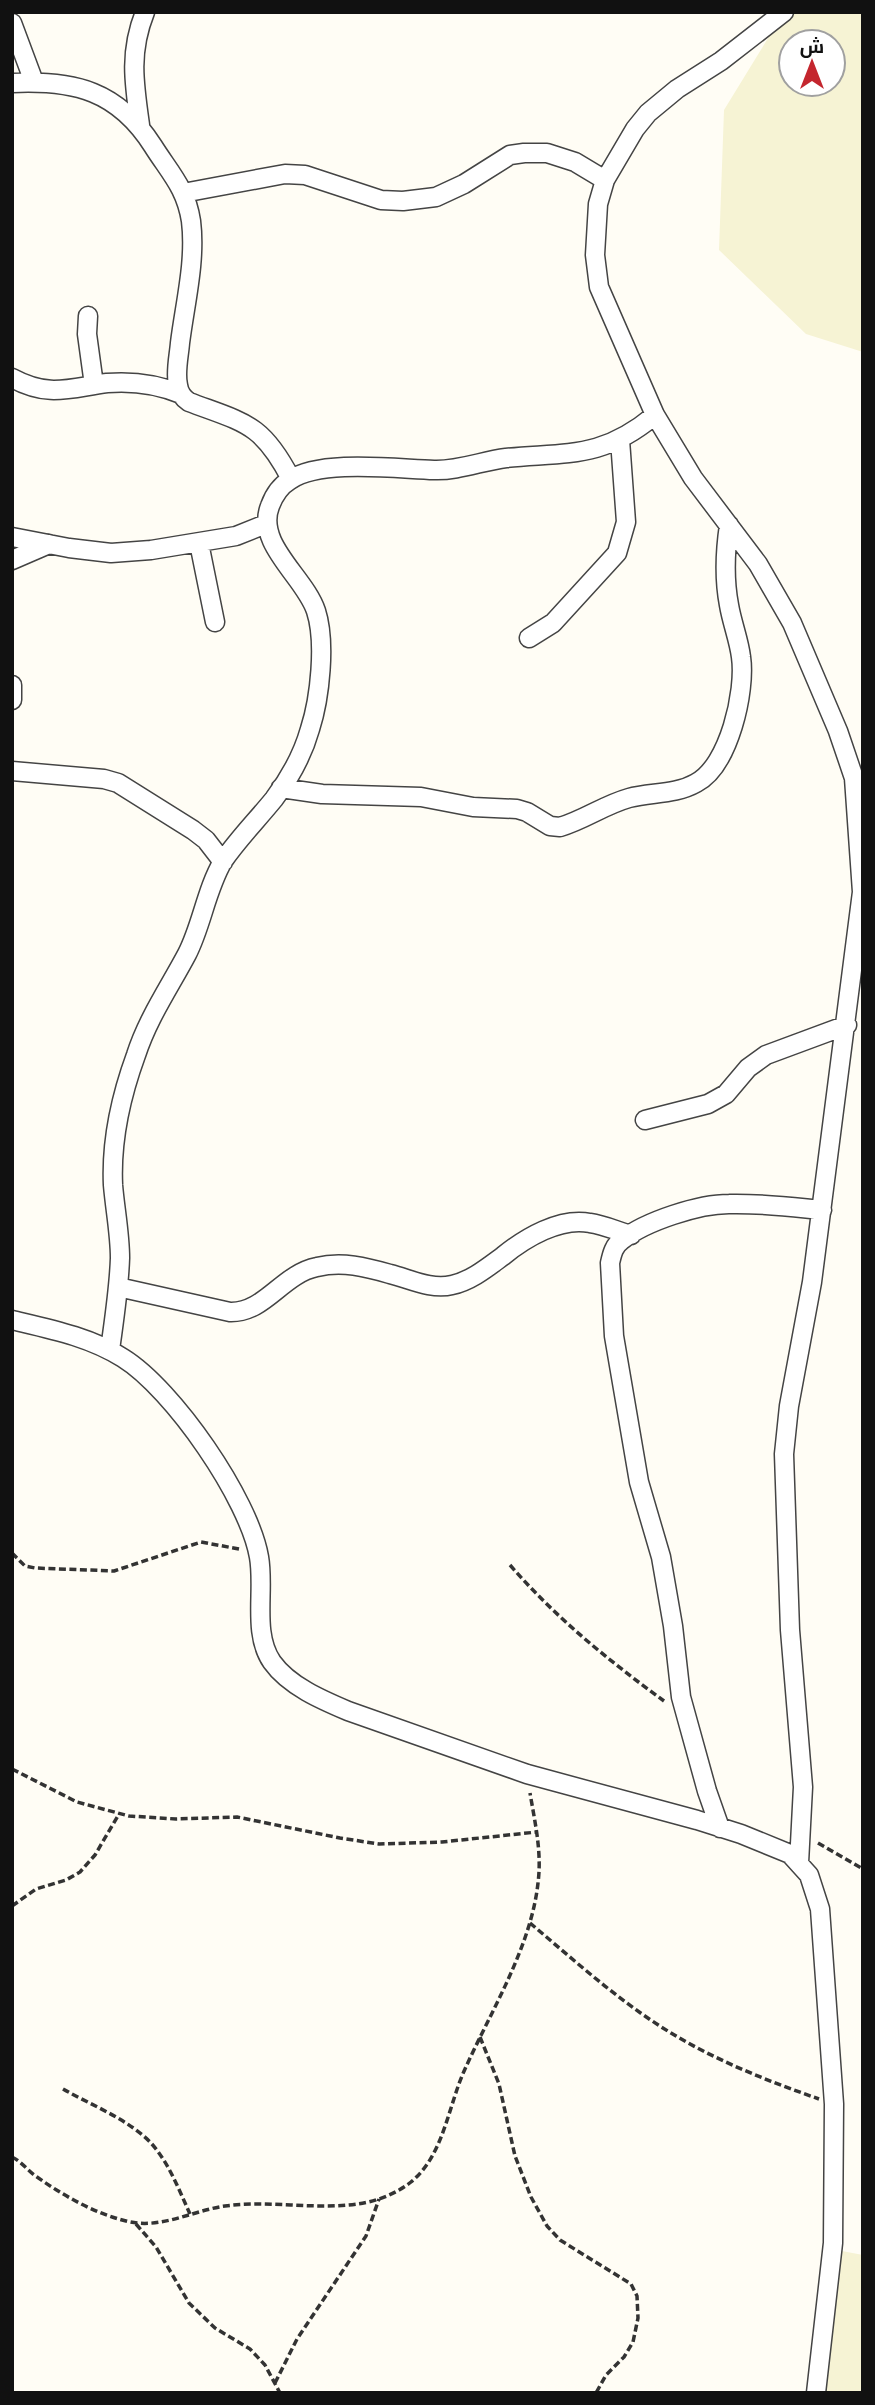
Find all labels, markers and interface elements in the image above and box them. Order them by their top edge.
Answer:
north arrow [777,28,847,98]
text: ش [800,33,824,58]

